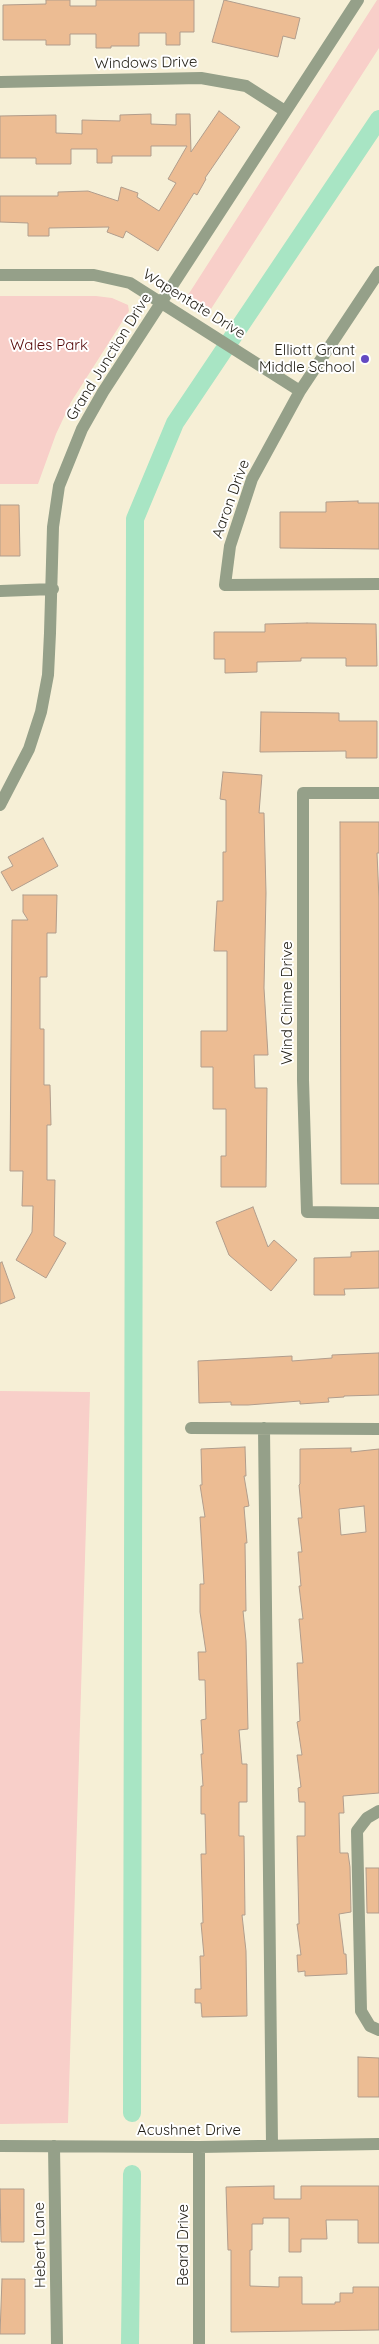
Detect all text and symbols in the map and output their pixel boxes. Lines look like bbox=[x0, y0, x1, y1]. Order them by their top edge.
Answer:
street label: Windows Drive bbox=[94, 53, 198, 73]
street label: Wapentate Drive bbox=[139, 265, 249, 343]
street label: Grand Junction Drive bbox=[62, 290, 156, 424]
park label: Wales Park bbox=[10, 336, 88, 354]
place label: Elliott Grant Middle School bbox=[259, 341, 355, 376]
marker: Elliott Grant Middle School bbox=[359, 353, 371, 365]
street label: Aaron Drive bbox=[208, 457, 254, 541]
street label: Wind Chime Drive bbox=[278, 941, 296, 1065]
street label: Acushnet Drive bbox=[137, 2121, 241, 2139]
street label: Hebert Lane bbox=[30, 2202, 50, 2288]
street label: Beard Drive bbox=[174, 2204, 192, 2286]

